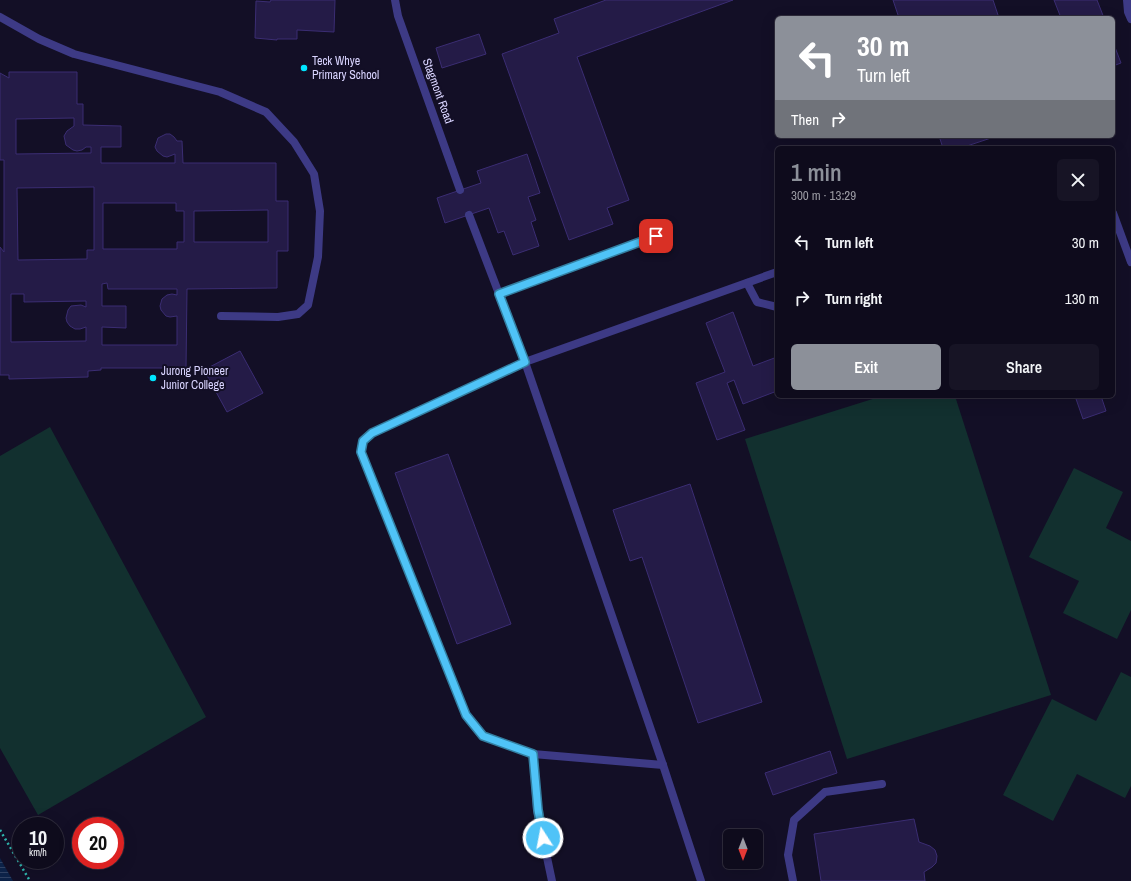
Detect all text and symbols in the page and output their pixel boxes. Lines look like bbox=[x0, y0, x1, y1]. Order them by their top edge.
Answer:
text: 30 m bbox=[857, 27, 909, 65]
icon: left bbox=[791, 32, 843, 84]
place label: Teck Whye Primary School bbox=[312, 53, 379, 83]
street label: Stagmont Road bbox=[419, 56, 457, 126]
marker: Teck Whye Primary School bbox=[299, 63, 309, 73]
text: Turn left bbox=[857, 63, 910, 88]
icon: right bbox=[827, 108, 849, 130]
text: Then bbox=[791, 109, 819, 130]
text: 1 min bbox=[791, 156, 842, 188]
button: close bbox=[1057, 159, 1099, 201]
text: 300 m · 13:29 bbox=[791, 187, 856, 204]
pin bbox=[639, 219, 673, 253]
icon: arrive bbox=[645, 225, 667, 247]
icon: left bbox=[791, 231, 813, 253]
text: Turn left bbox=[825, 232, 873, 253]
text: 30 m bbox=[1072, 232, 1099, 253]
icon: right bbox=[791, 287, 813, 309]
text: Turn right bbox=[825, 288, 882, 309]
text: 130 m bbox=[1065, 288, 1099, 309]
button: Exit bbox=[791, 344, 941, 390]
button: Share bbox=[949, 344, 1099, 390]
place label: Jurong Pioneer Junior College bbox=[161, 363, 229, 393]
marker: Jurong Pioneer Junior College bbox=[148, 373, 158, 383]
speed limit sign: 20 bbox=[72, 817, 124, 869]
position arrow bbox=[522, 817, 564, 859]
text: 10 bbox=[29, 824, 47, 851]
north arrow bbox=[723, 829, 763, 869]
map controls bbox=[723, 829, 763, 869]
text: km/h bbox=[29, 846, 47, 859]

